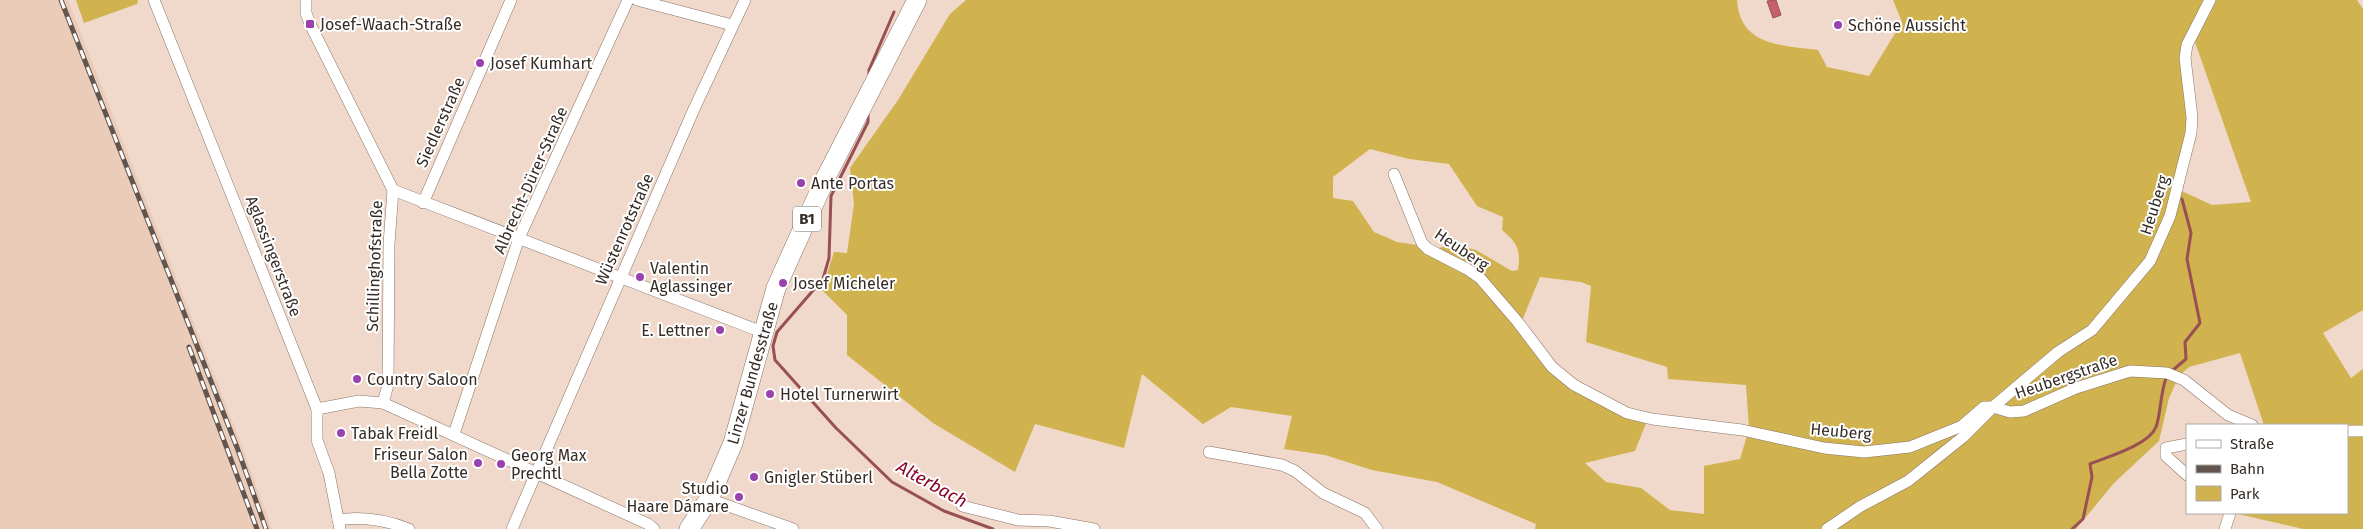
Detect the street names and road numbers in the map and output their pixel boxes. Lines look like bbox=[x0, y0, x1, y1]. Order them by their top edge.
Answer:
street label: Siedlerstraße bbox=[412, 74, 469, 170]
street label: Albrecht-Dürer-Straße bbox=[489, 104, 571, 257]
street label: Wüstenrotstraße bbox=[591, 170, 658, 288]
street label: Heuberg bbox=[2136, 172, 2173, 237]
street label: Aglassingerstraße bbox=[242, 193, 305, 319]
street label: Schillinghofstraße bbox=[363, 200, 386, 332]
road number: B1 bbox=[793, 206, 821, 232]
street label: Heuberg bbox=[1431, 224, 1493, 275]
street label: Linzer Bundesstraße bbox=[723, 300, 782, 447]
street label: Heubergstraße bbox=[2012, 350, 2120, 403]
street label: Heuberg bbox=[1810, 419, 1873, 444]

